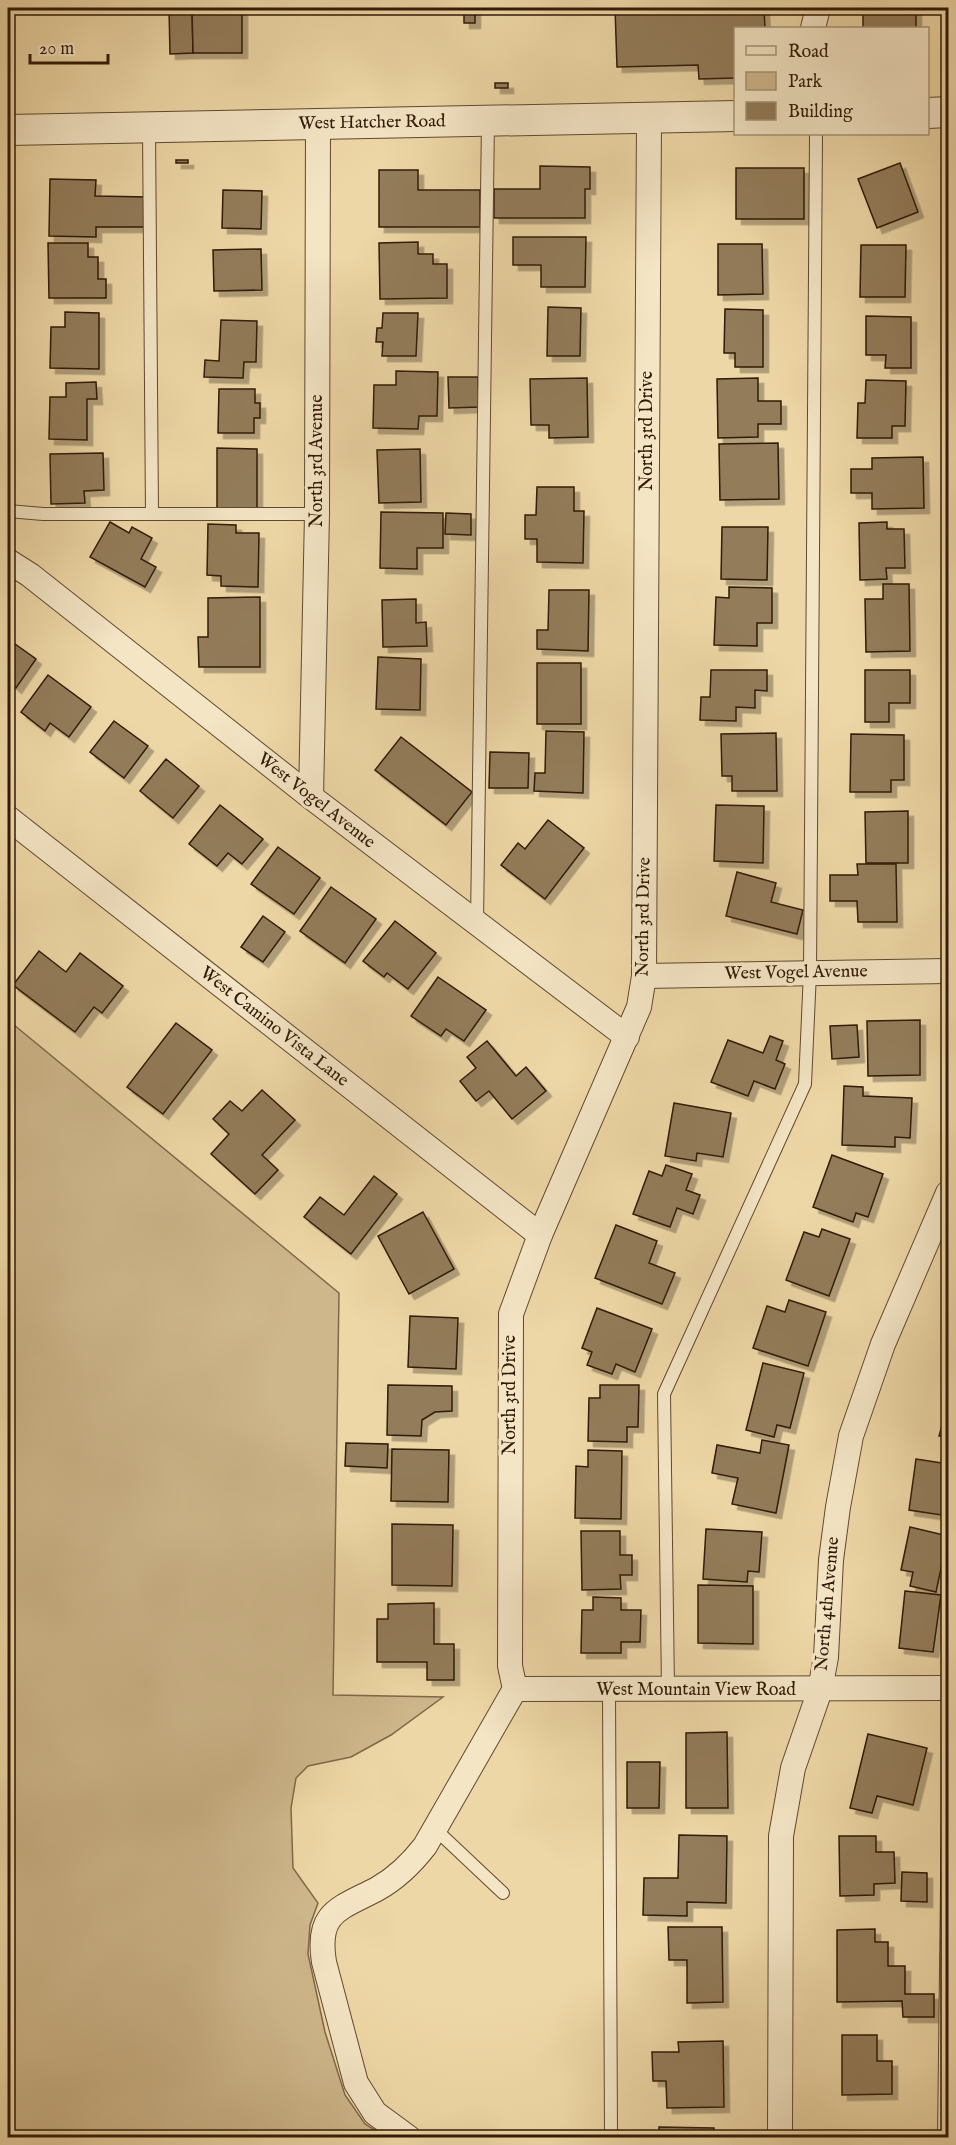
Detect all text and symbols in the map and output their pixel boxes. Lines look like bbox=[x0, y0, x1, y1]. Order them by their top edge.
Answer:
scale bar bbox=[30, 27, 108, 65]
legend bbox=[734, 27, 929, 135]
text: 20 m bbox=[39, 38, 74, 61]
text: Road bbox=[788, 41, 829, 64]
text: Park bbox=[788, 71, 823, 94]
text: Building bbox=[788, 101, 853, 124]
street label: West Hatcher Road bbox=[298, 110, 446, 136]
street label: North 3rd Drive bbox=[636, 371, 659, 491]
street label: North 3rd Avenue bbox=[306, 395, 329, 527]
street label: West Vogel Avenue bbox=[252, 748, 380, 854]
street label: North 3rd Drive bbox=[631, 857, 657, 977]
street label: West Vogel Avenue bbox=[724, 960, 868, 986]
street label: West Camino Vista Lane bbox=[195, 962, 353, 1092]
street label: North 3rd Drive bbox=[499, 1335, 522, 1455]
street label: North 4th Avenue bbox=[811, 1536, 845, 1672]
street label: West Mountain View Road bbox=[596, 1679, 796, 1702]

